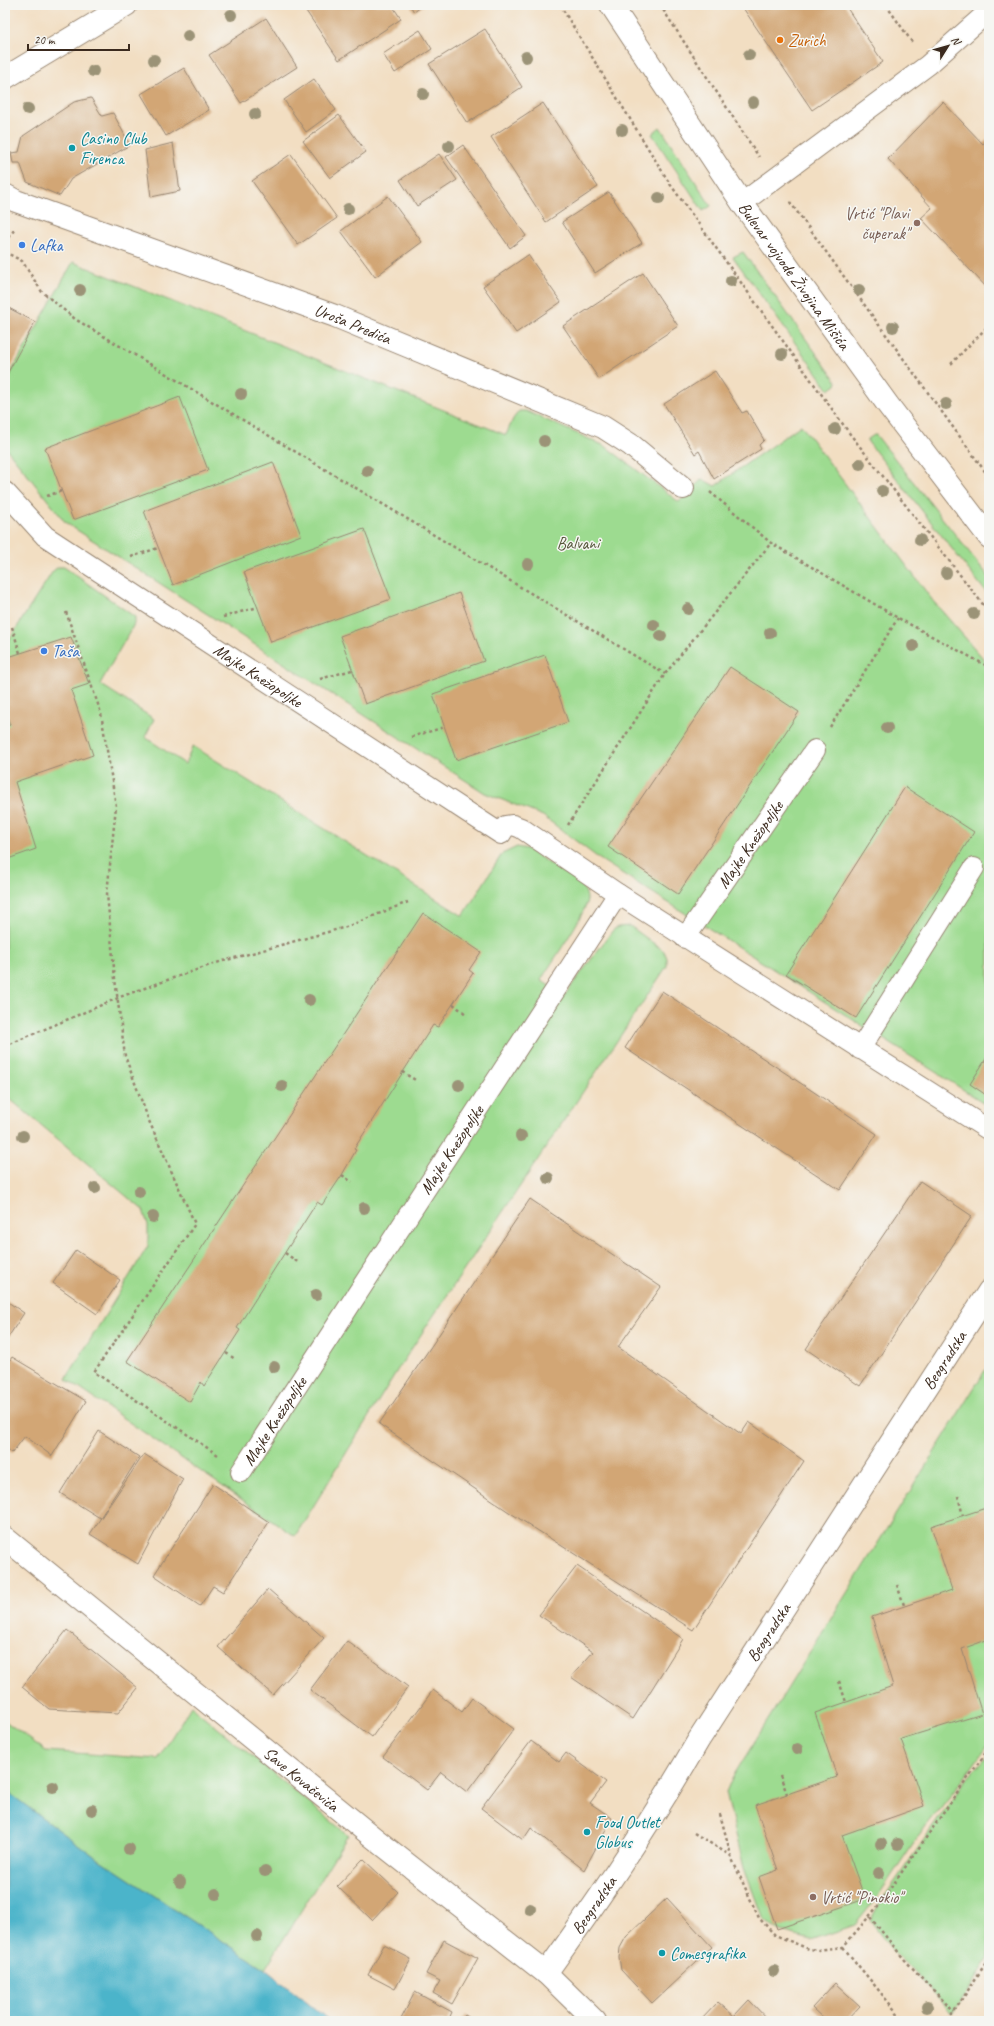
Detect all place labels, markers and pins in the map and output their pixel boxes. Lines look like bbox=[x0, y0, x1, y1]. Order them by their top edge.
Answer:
place label: Zurich bbox=[788, 30, 826, 51]
marker: Zurich bbox=[775, 35, 785, 45]
place label: Casino Club Firenca bbox=[80, 128, 148, 169]
marker: Casino Club Firenca bbox=[67, 143, 77, 153]
place label: Vrtić "Plavi čuperak" bbox=[845, 203, 913, 244]
marker: Vrtić "Plavi čuperak" bbox=[912, 218, 922, 228]
place label: Lafka bbox=[30, 235, 64, 256]
marker: Lafka bbox=[17, 240, 27, 250]
place label: Taša bbox=[52, 641, 80, 662]
marker: Taša bbox=[39, 646, 49, 656]
place label: Food Outlet Globus bbox=[595, 1812, 662, 1853]
marker: Food Outlet Globus bbox=[582, 1827, 592, 1837]
place label: Vrtić "Pinokio" bbox=[821, 1887, 906, 1908]
marker: Vrtić "Pinokio" bbox=[808, 1892, 818, 1902]
place label: Comesgrafika bbox=[670, 1943, 747, 1964]
marker: Comesgrafika bbox=[657, 1948, 667, 1958]

